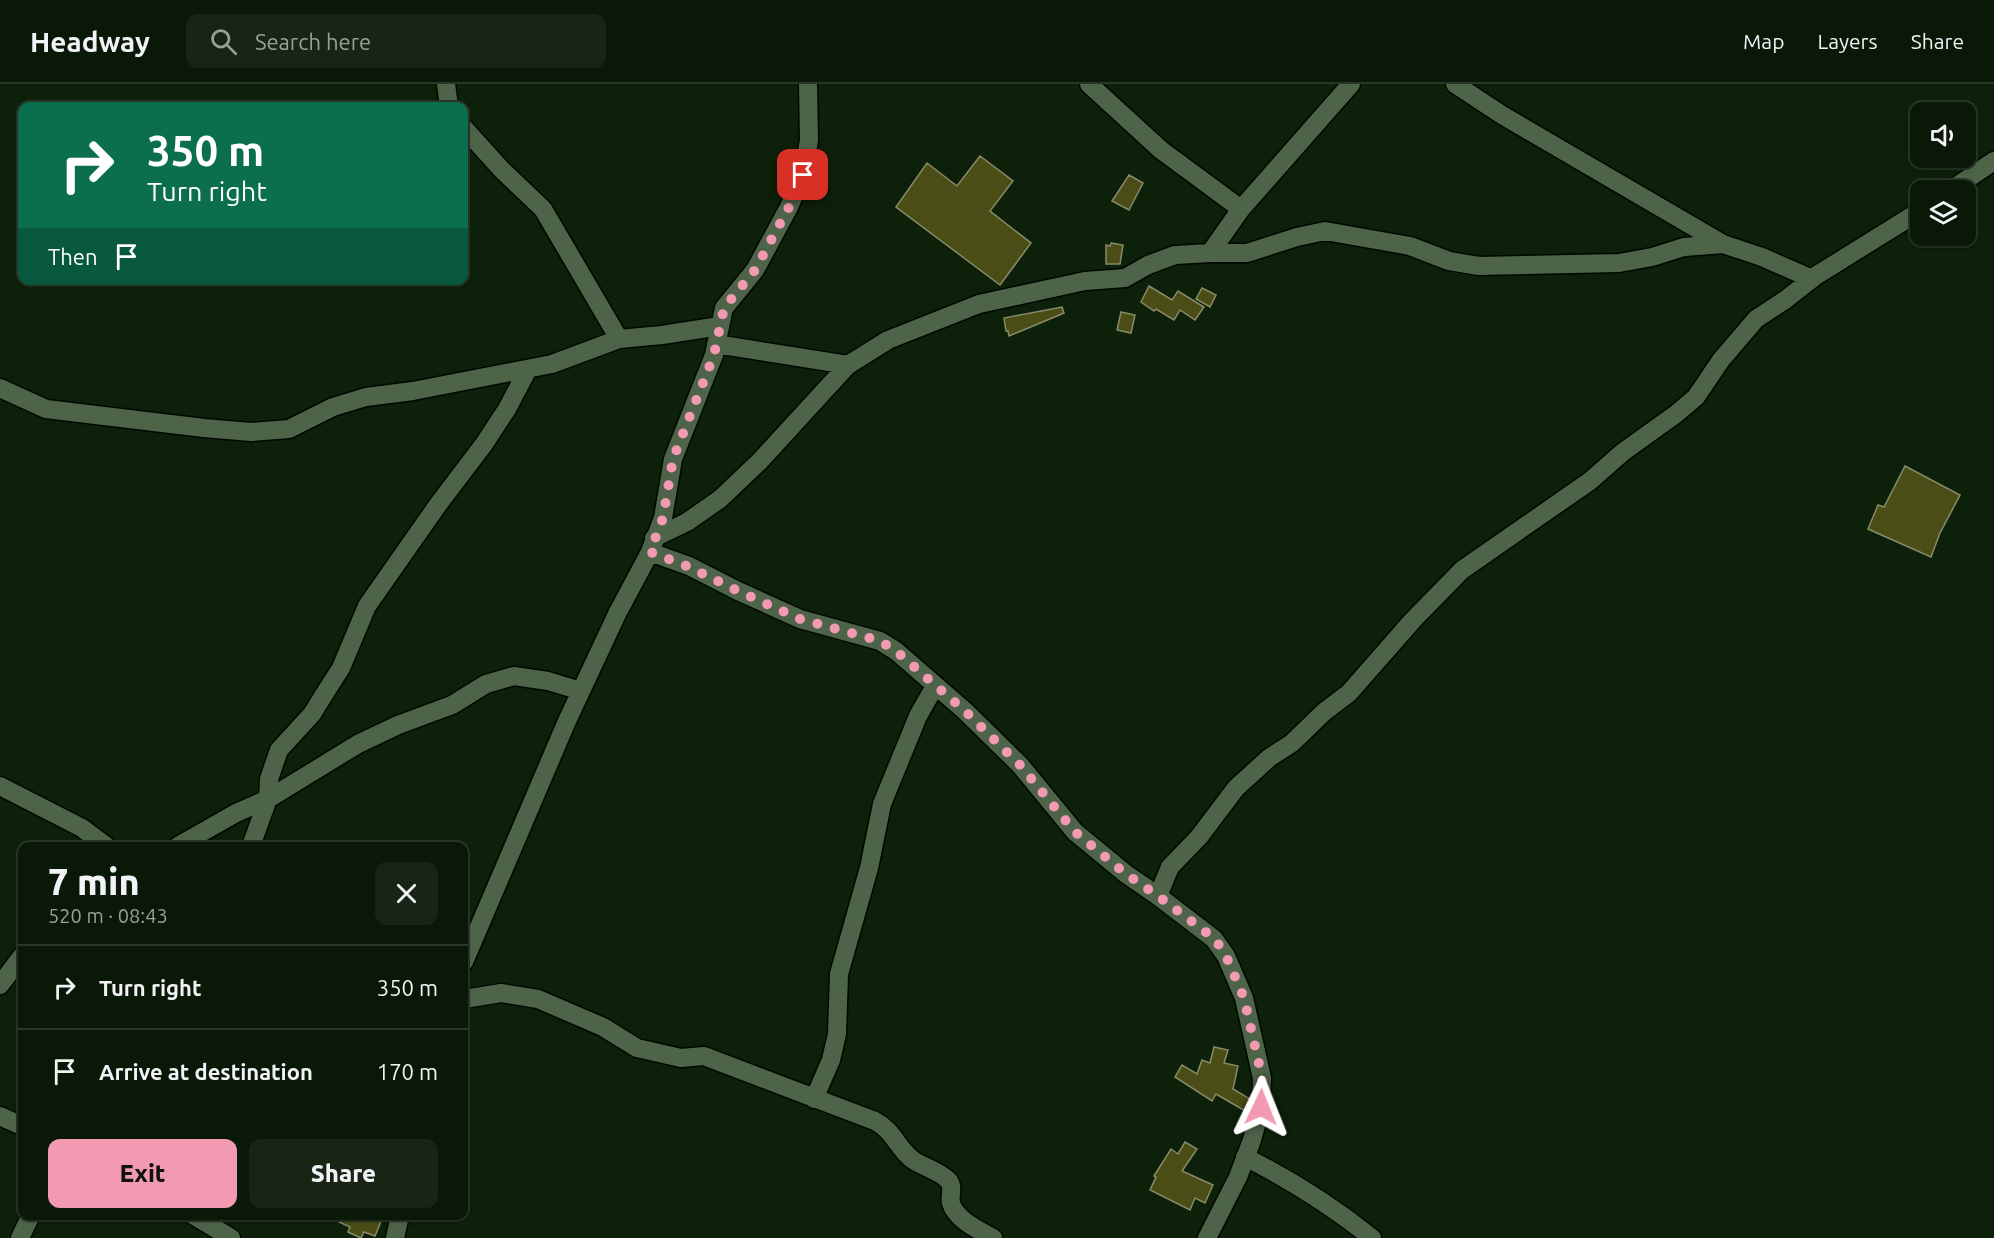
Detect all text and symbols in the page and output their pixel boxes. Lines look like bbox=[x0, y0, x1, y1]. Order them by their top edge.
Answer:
search box bbox=[186, 14, 606, 68]
icon: search bbox=[207, 25, 240, 58]
text: Headway bbox=[30, 26, 150, 57]
text: Search here bbox=[255, 29, 371, 54]
text: Map bbox=[1743, 29, 1784, 53]
text: Layers bbox=[1817, 29, 1878, 53]
text: Share bbox=[1911, 29, 1964, 53]
map controls bbox=[1910, 102, 1976, 246]
button: sound bbox=[1910, 102, 1976, 168]
icon: right bbox=[48, 126, 126, 204]
text: 350 m bbox=[147, 127, 264, 174]
pin bbox=[777, 149, 828, 200]
icon: arrive bbox=[786, 158, 819, 191]
text: Turn right bbox=[147, 176, 267, 206]
button: layers bbox=[1910, 180, 1976, 246]
icon: arrive bbox=[110, 240, 143, 273]
text: Then bbox=[48, 244, 98, 269]
text: 7 min bbox=[48, 861, 140, 902]
button: close bbox=[375, 862, 438, 925]
text: 520 m · 08:43 bbox=[48, 904, 168, 927]
icon: right bbox=[48, 971, 81, 1004]
text: Turn right bbox=[99, 975, 201, 1000]
text: 350 m bbox=[377, 975, 438, 1000]
icon: arrive bbox=[48, 1055, 81, 1088]
text: Arrive at destination bbox=[99, 1059, 313, 1084]
text: 170 m bbox=[377, 1059, 438, 1084]
position arrow bbox=[1229, 1075, 1293, 1139]
button: Exit bbox=[48, 1139, 237, 1208]
button: Share bbox=[249, 1139, 438, 1208]

